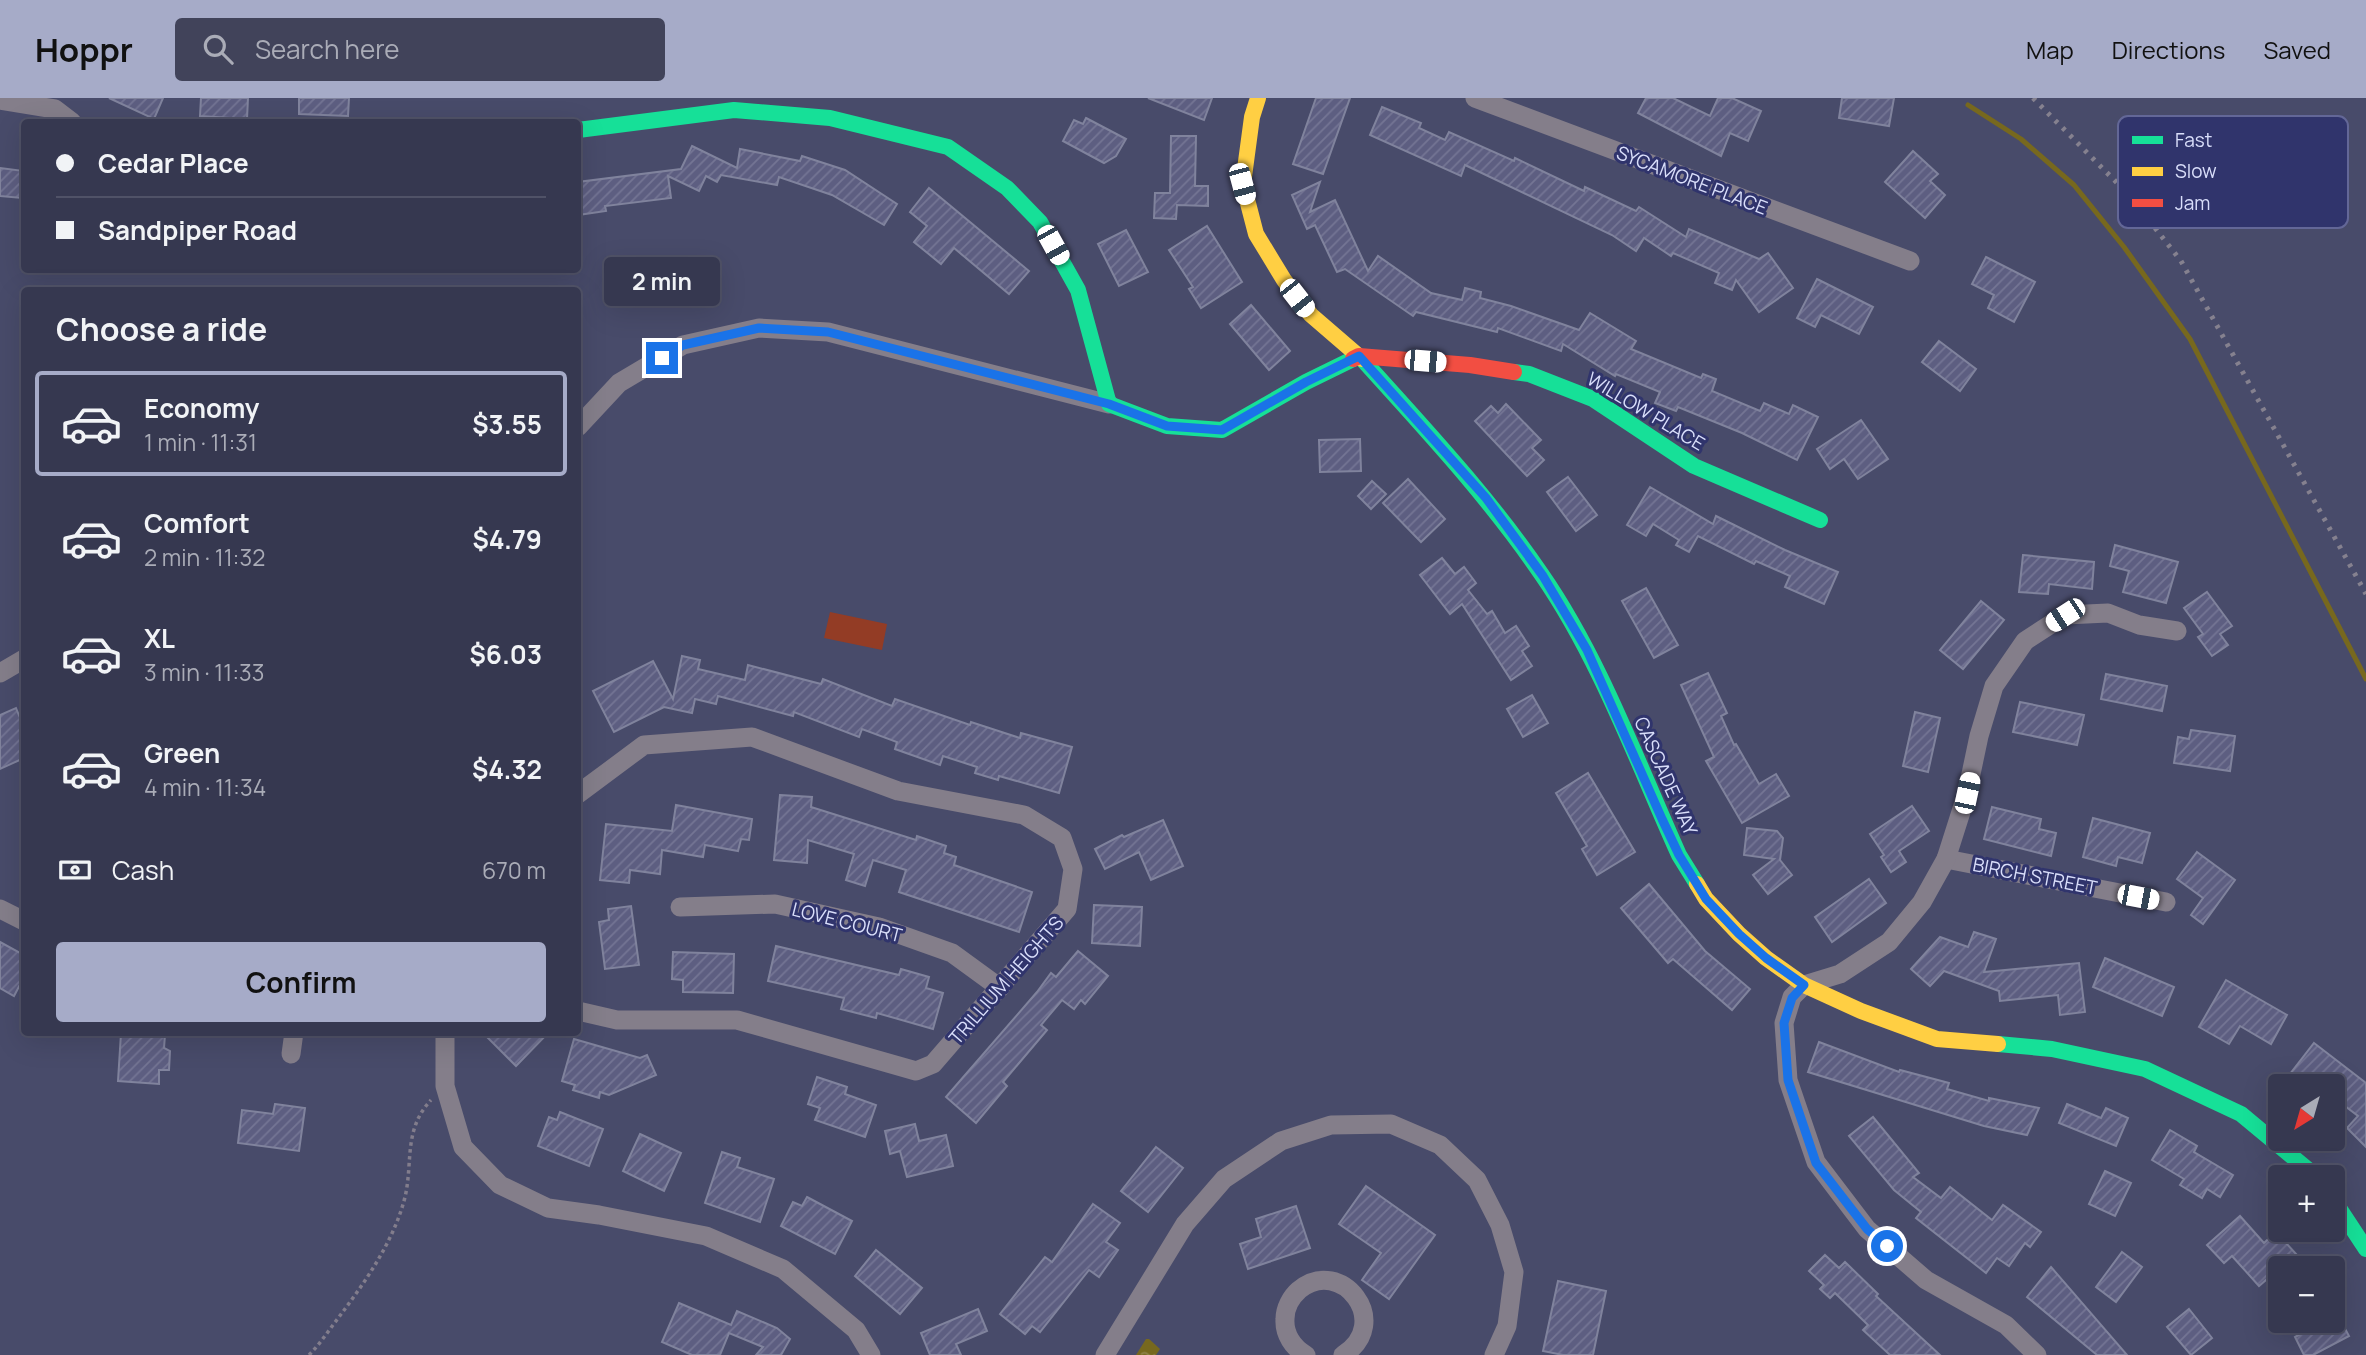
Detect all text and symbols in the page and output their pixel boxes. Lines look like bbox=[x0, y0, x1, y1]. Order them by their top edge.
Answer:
search box bbox=[175, 18, 665, 81]
text: Hoppr bbox=[35, 27, 133, 72]
icon: search bbox=[199, 30, 237, 68]
text: Search here bbox=[255, 31, 400, 67]
text: Map bbox=[2026, 33, 2074, 66]
text: Directions bbox=[2112, 33, 2225, 66]
text: Saved bbox=[2263, 33, 2331, 66]
legend bbox=[2118, 116, 2348, 228]
text: Fast bbox=[2175, 127, 2212, 153]
street label: SYCAMORE PLACE bbox=[1613, 139, 1771, 221]
text: Cedar Place bbox=[98, 145, 249, 181]
text: Slow bbox=[2175, 158, 2217, 184]
car bbox=[1227, 161, 1258, 207]
text: Jam bbox=[2175, 190, 2210, 216]
text: Sandpiper Road bbox=[98, 212, 297, 248]
car bbox=[1034, 222, 1073, 268]
callout: 2 min bbox=[604, 257, 720, 306]
text: 2 min bbox=[632, 265, 692, 297]
car bbox=[1276, 275, 1319, 321]
text: Choose a ride bbox=[56, 307, 267, 351]
route end bbox=[646, 342, 678, 374]
car bbox=[1404, 349, 1447, 373]
street label: WILLOW PLACE bbox=[1582, 366, 1710, 456]
text: Economy bbox=[144, 390, 259, 426]
icon: car bbox=[60, 392, 123, 455]
text: $3.55 bbox=[472, 406, 542, 442]
text: 1 min · 11:31 bbox=[144, 426, 257, 458]
text: Comfort bbox=[144, 505, 250, 541]
icon: car bbox=[60, 507, 123, 570]
text: $4.79 bbox=[472, 521, 542, 557]
text: 2 min · 11:32 bbox=[144, 541, 265, 573]
car bbox=[2042, 595, 2089, 635]
text: XL bbox=[144, 620, 175, 656]
icon: car bbox=[60, 622, 123, 685]
text: $6.03 bbox=[469, 636, 542, 672]
text: 3 min · 11:33 bbox=[144, 656, 265, 688]
street label: CASCADE WAY bbox=[1628, 713, 1704, 840]
text: Green bbox=[144, 735, 220, 771]
icon: car bbox=[60, 737, 123, 800]
text: $4.32 bbox=[472, 751, 542, 787]
car bbox=[1953, 770, 1982, 816]
text: 4 min · 11:34 bbox=[144, 771, 266, 803]
icon: cash bbox=[56, 851, 94, 889]
street label: BIRCH STREET bbox=[1971, 851, 2100, 901]
text: Cash bbox=[112, 852, 174, 888]
text: 670 m bbox=[482, 854, 546, 886]
car bbox=[2116, 883, 2161, 911]
street label: LOVE COURT bbox=[789, 896, 905, 948]
street label: TRILLIUM HEIGHTS bbox=[943, 910, 1069, 1050]
button: Confirm bbox=[56, 942, 546, 1022]
north arrow bbox=[2268, 1074, 2345, 1152]
map controls bbox=[2268, 1074, 2345, 1333]
button: + bbox=[2268, 1165, 2345, 1242]
route start bbox=[1871, 1230, 1903, 1262]
button: − bbox=[2268, 1256, 2345, 1333]

